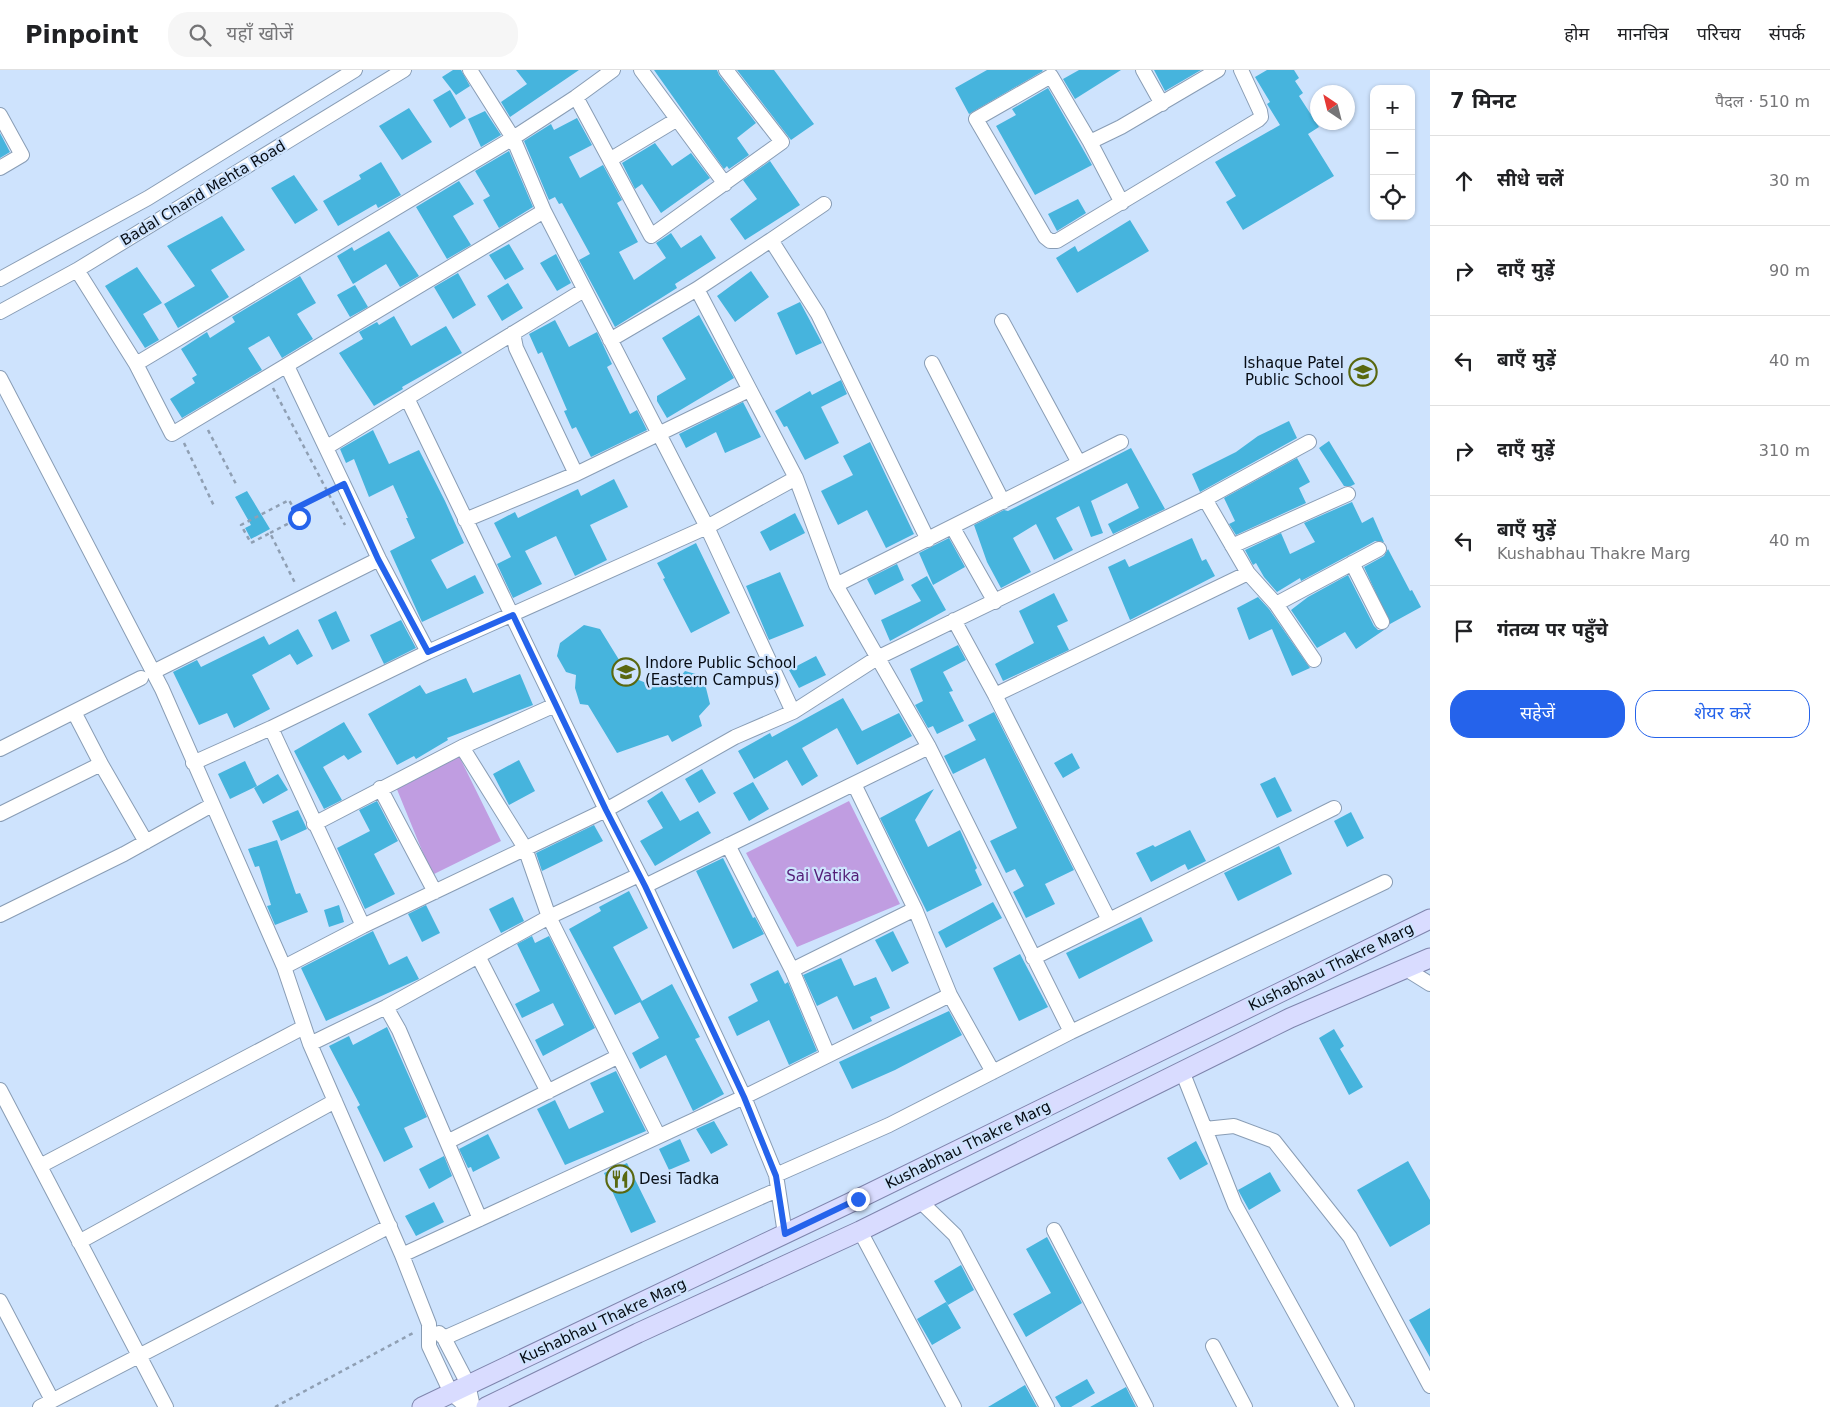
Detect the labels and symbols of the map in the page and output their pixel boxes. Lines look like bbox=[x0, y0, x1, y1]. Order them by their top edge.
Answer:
north arrow bbox=[1310, 85, 1355, 130]
street label: Badal Chand Mehta Road bbox=[117, 137, 289, 249]
place label: Ishaque Patel Public School bbox=[1243, 354, 1344, 389]
school or university icon: Ishaque Patel Public School bbox=[1348, 357, 1378, 387]
route start bbox=[288, 507, 311, 530]
place label: Indore Public School (Eastern Campus) bbox=[645, 654, 796, 689]
school or university icon: Indore Public School (Eastern Campus) bbox=[611, 657, 641, 687]
park label: Sai Vatika bbox=[786, 867, 860, 885]
street label: Kushabhau Thakre Marg bbox=[1245, 919, 1417, 1015]
street label: Kushabhau Thakre Marg bbox=[882, 1097, 1054, 1193]
restaurant icon: Desi Tadka bbox=[605, 1164, 635, 1194]
place label: Desi Tadka bbox=[639, 1170, 720, 1188]
route end bbox=[847, 1188, 870, 1211]
street label: Kushabhau Thakre Marg bbox=[517, 1274, 689, 1368]

